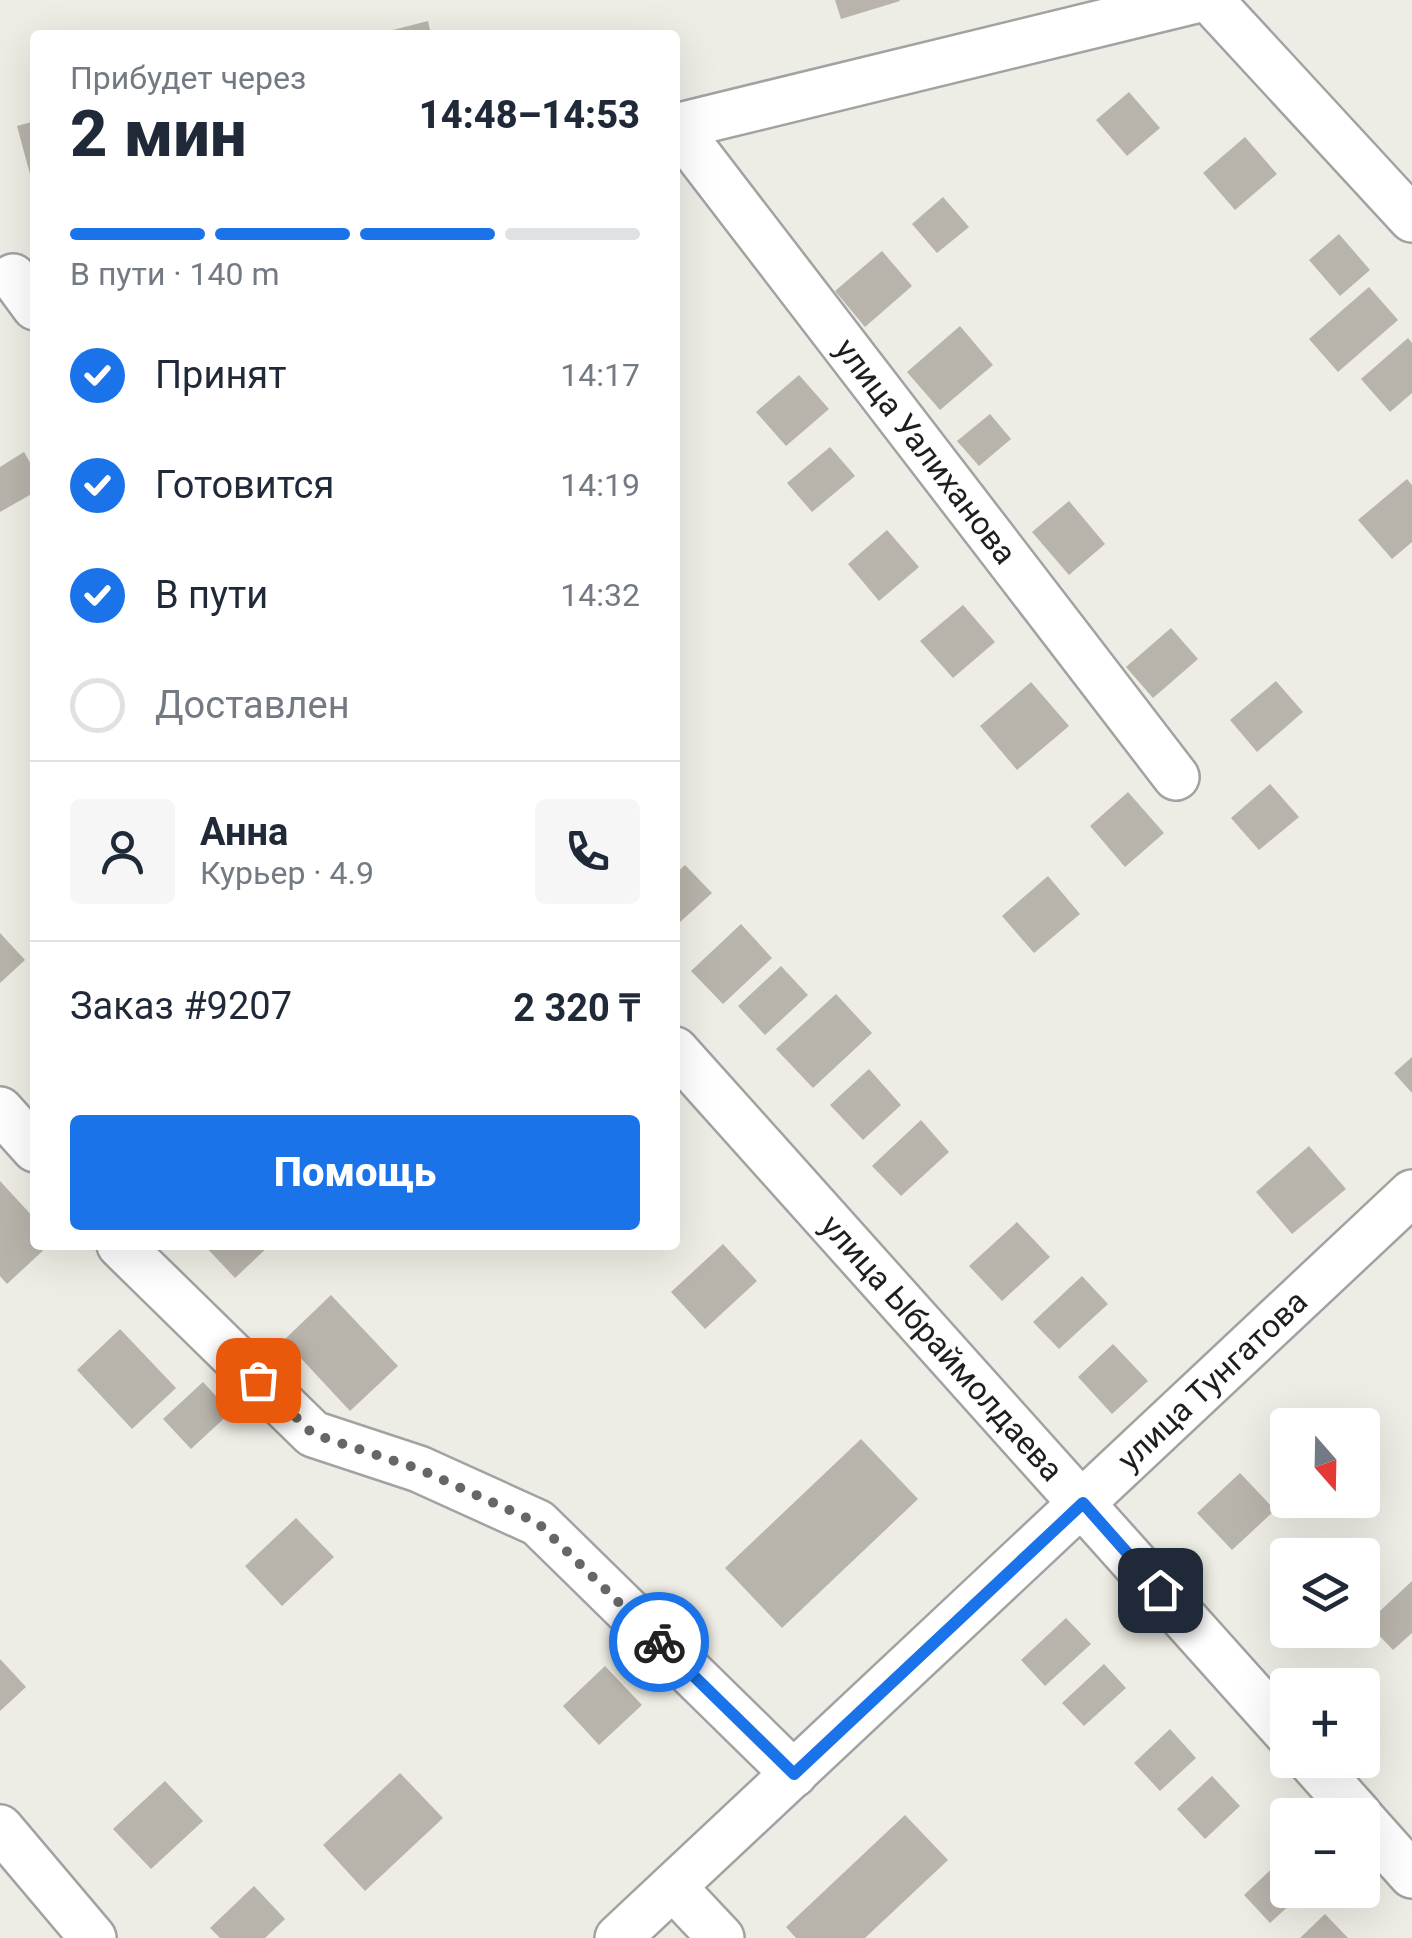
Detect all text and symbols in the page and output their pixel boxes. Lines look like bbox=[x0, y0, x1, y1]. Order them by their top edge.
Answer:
text: Прибудет через bbox=[70, 59, 306, 97]
text: 14:48–14:53 bbox=[419, 93, 640, 137]
text: 2 мин bbox=[70, 96, 247, 172]
text: В пути · 140 m bbox=[70, 255, 280, 293]
street label: улица Уалиханова bbox=[827, 331, 1024, 571]
icon: check bbox=[70, 348, 125, 403]
text: Принят bbox=[155, 353, 286, 397]
text: 14:17 bbox=[560, 356, 640, 394]
icon: check bbox=[70, 458, 125, 513]
text: Готовится bbox=[155, 463, 334, 507]
text: 14:19 bbox=[560, 466, 640, 504]
icon: check bbox=[70, 568, 125, 623]
text: В пути bbox=[155, 573, 268, 617]
text: 14:32 bbox=[560, 576, 640, 614]
text: Доставлен bbox=[155, 683, 350, 727]
button: person bbox=[70, 799, 175, 904]
button: phone bbox=[535, 799, 640, 904]
text: Анна bbox=[200, 810, 288, 854]
text: Курьер · 4.9 bbox=[200, 854, 374, 892]
text: Заказ #9207 bbox=[70, 984, 292, 1028]
text: 2 320 ₸ bbox=[513, 986, 640, 1030]
button: Помощь bbox=[70, 1115, 640, 1230]
street label: улица Ыбраймолдаева bbox=[813, 1207, 1071, 1489]
street label: улица Тунгатова bbox=[1110, 1282, 1315, 1478]
pin bbox=[216, 1338, 301, 1423]
icon: bag bbox=[231, 1353, 286, 1408]
north arrow bbox=[1270, 1408, 1380, 1518]
map controls bbox=[1270, 1408, 1380, 1908]
button: layers bbox=[1270, 1538, 1380, 1648]
pin bbox=[1118, 1548, 1203, 1633]
icon: home bbox=[1133, 1563, 1188, 1618]
courier bbox=[609, 1592, 709, 1692]
icon: bike bbox=[632, 1615, 687, 1670]
button: + bbox=[1270, 1668, 1380, 1778]
button: − bbox=[1270, 1798, 1380, 1908]

